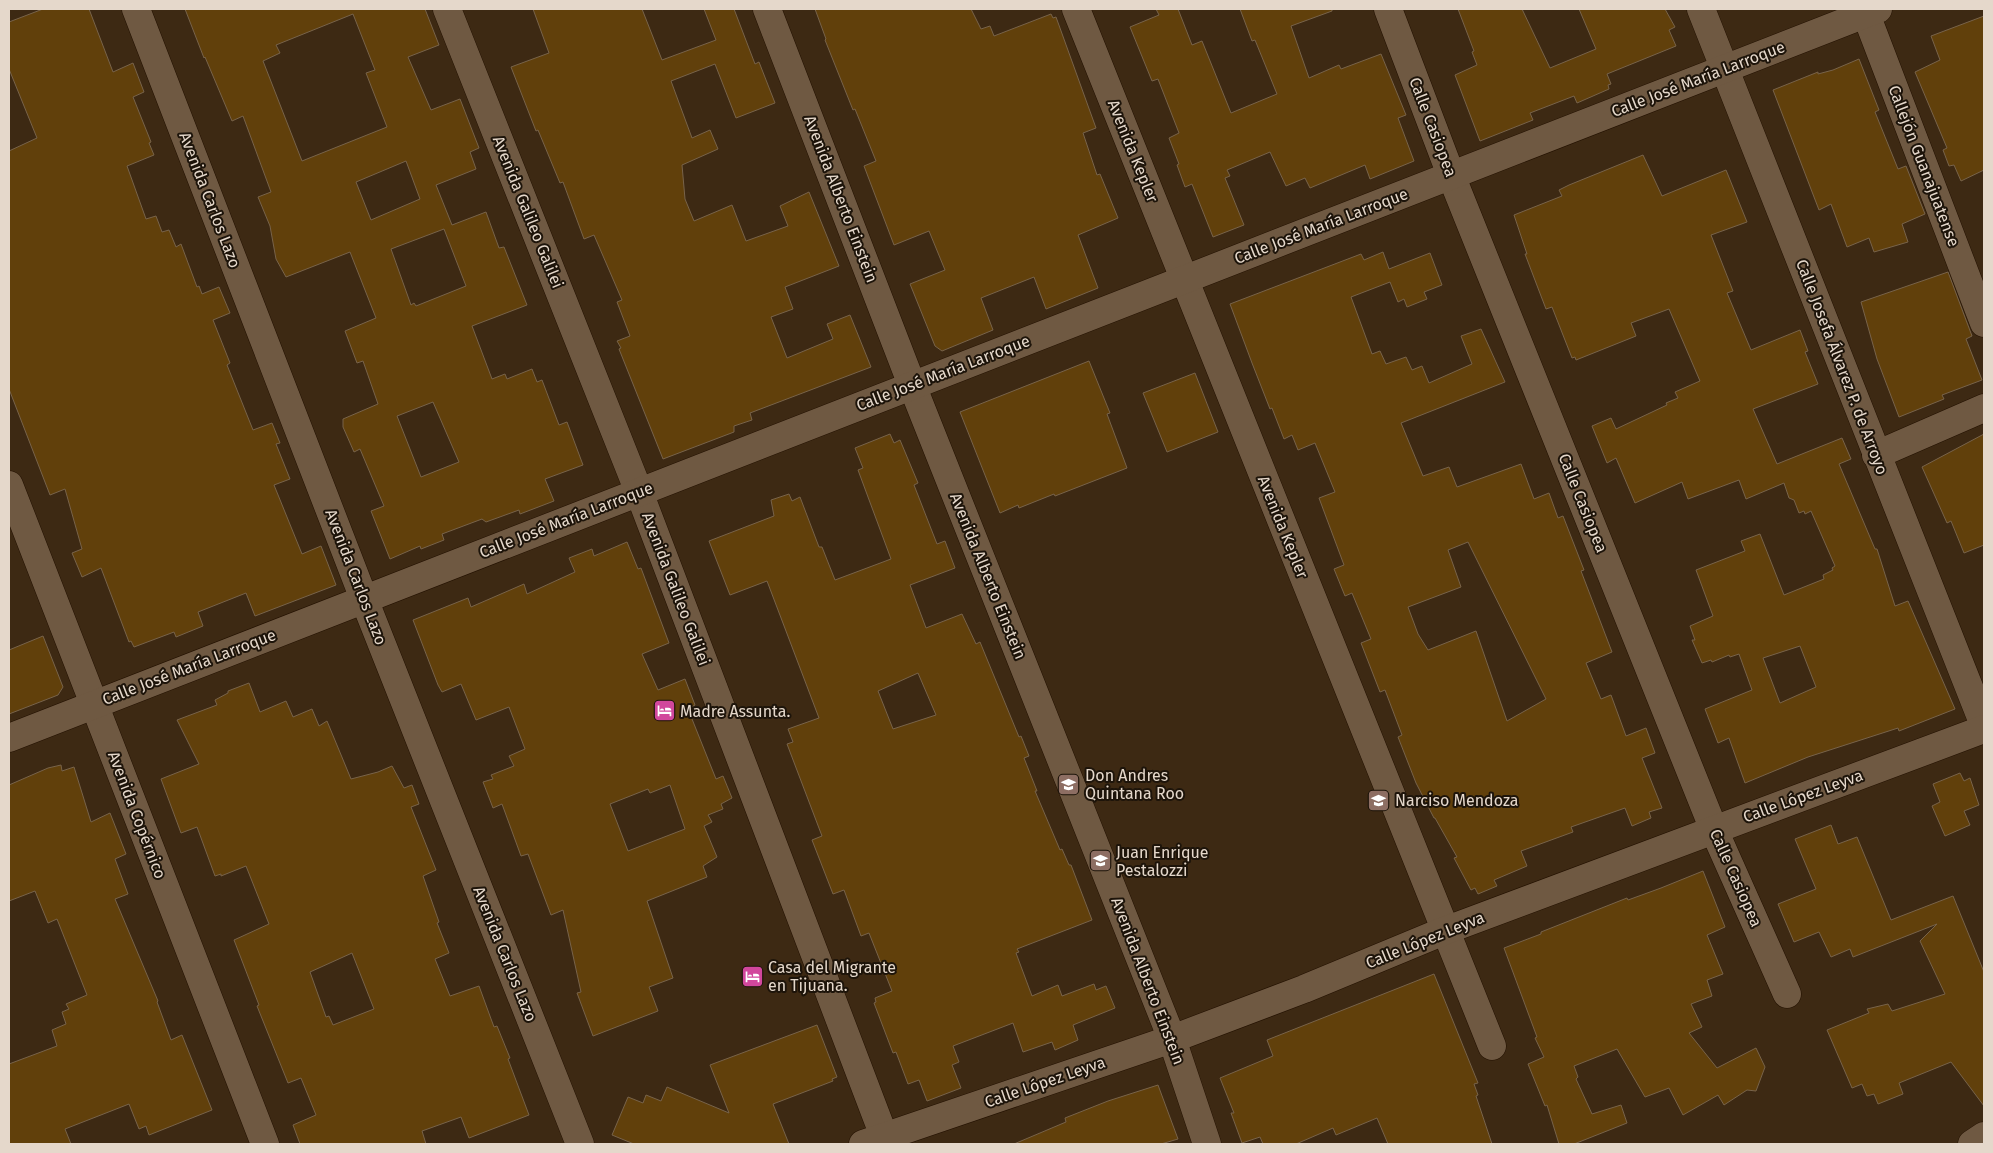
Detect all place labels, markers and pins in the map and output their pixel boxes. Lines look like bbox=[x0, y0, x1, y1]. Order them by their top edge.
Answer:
hotel icon: Madre Assunta. bbox=[652, 699, 676, 723]
place label: Madre Assunta. bbox=[680, 702, 790, 721]
place label: Don Andres Quintana Roo bbox=[1085, 766, 1184, 803]
school or university icon: Don Andres Quintana Roo bbox=[1057, 772, 1081, 796]
school or university icon: Narciso Mendoza bbox=[1367, 788, 1391, 812]
place label: Narciso Mendoza bbox=[1395, 791, 1518, 810]
place label: Juan Enrique Pestalozzi bbox=[1116, 843, 1209, 880]
school or university icon: Juan Enrique Pestalozzi bbox=[1088, 849, 1112, 873]
place label: Casa del Migrante en Tijuana. bbox=[768, 958, 896, 995]
hotel icon: Casa del Migrante en Tijuana. bbox=[740, 964, 764, 988]

